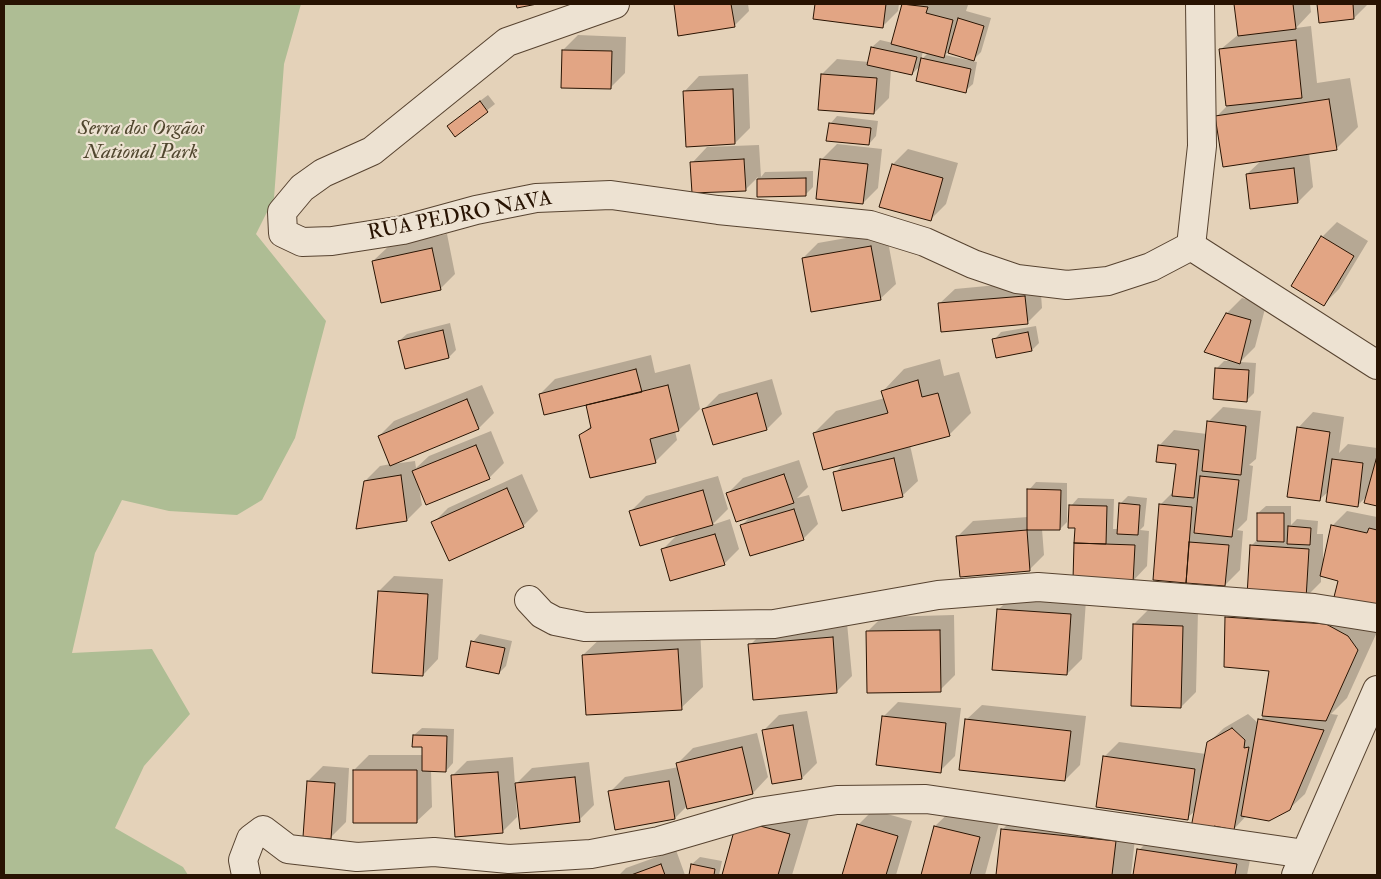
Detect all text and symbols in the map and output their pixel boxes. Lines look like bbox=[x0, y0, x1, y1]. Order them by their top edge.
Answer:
park label: Serra dos Orgãos National Park bbox=[78, 116, 204, 166]
street label: RUA PEDRO NAVA bbox=[366, 187, 554, 247]

